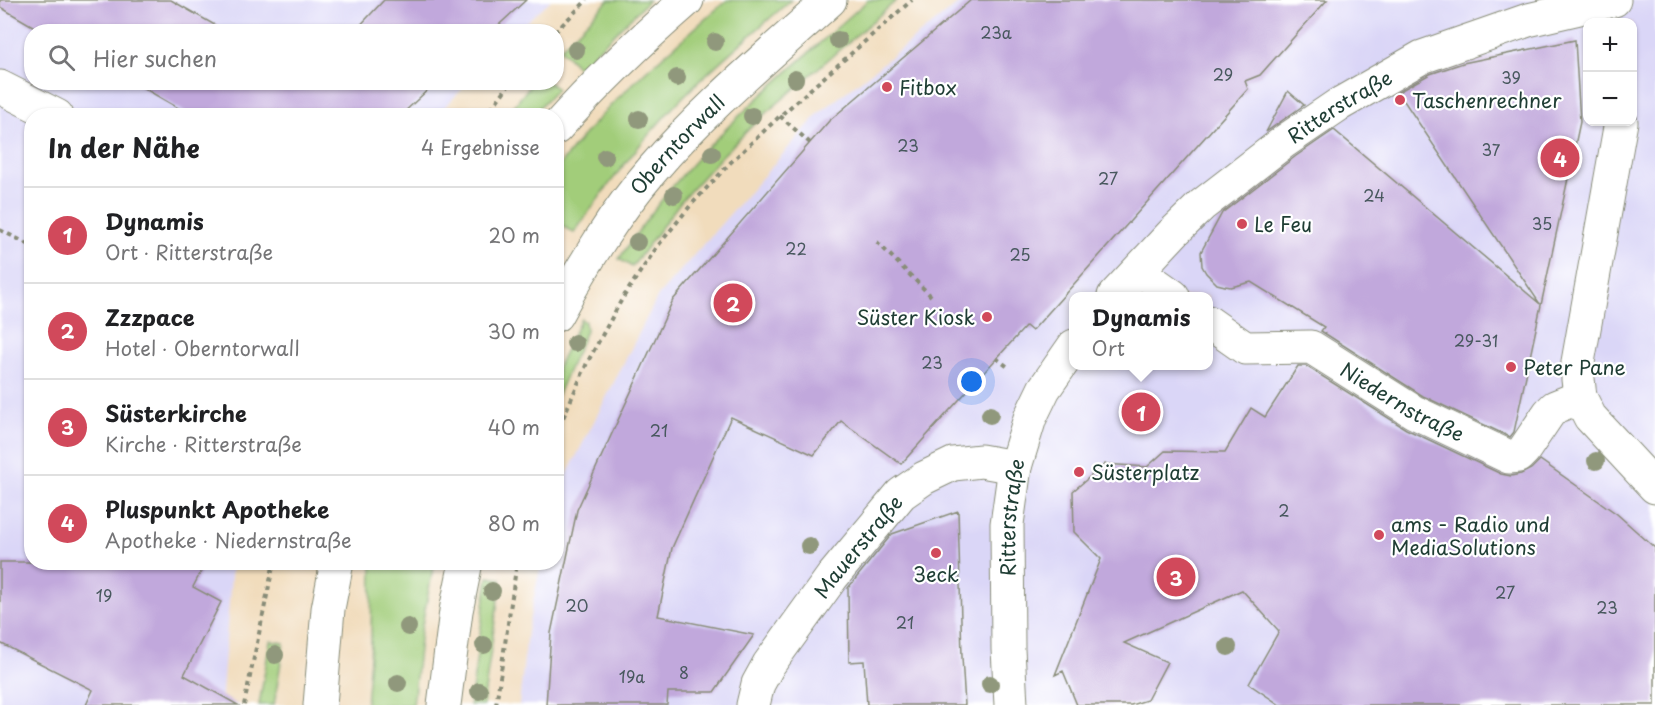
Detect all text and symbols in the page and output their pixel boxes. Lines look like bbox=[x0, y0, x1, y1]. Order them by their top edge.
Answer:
map controls bbox=[1583, 18, 1637, 126]
button: + bbox=[1583, 18, 1637, 72]
house number: 23a bbox=[980, 20, 1012, 44]
search box bbox=[24, 24, 564, 90]
icon: search bbox=[45, 41, 78, 74]
text: Hier suchen bbox=[93, 41, 217, 74]
house number: 29 bbox=[1213, 62, 1233, 86]
street label: Ritterstraße bbox=[1281, 62, 1397, 150]
house number: 39 bbox=[1501, 65, 1521, 89]
place label: Fitbox bbox=[899, 72, 957, 102]
button: − bbox=[1583, 72, 1637, 126]
marker: Fitbox bbox=[880, 80, 894, 94]
place label: Taschenrechner bbox=[1412, 85, 1562, 115]
street label: Oberntorwall bbox=[623, 87, 731, 201]
marker: Taschenrechner bbox=[1393, 93, 1407, 107]
text: In der Nähe bbox=[48, 128, 200, 167]
text: 4 Ergebnisse bbox=[421, 132, 540, 162]
house number: 23 bbox=[897, 133, 919, 157]
pin: 4 bbox=[1540, 136, 1580, 180]
house number: 37 bbox=[1482, 137, 1501, 161]
house number: 27 bbox=[1098, 166, 1118, 190]
house number: 24 bbox=[1363, 183, 1385, 207]
text: Dynamis bbox=[105, 204, 204, 237]
place label: Le Feu bbox=[1254, 209, 1312, 239]
house number: 35 bbox=[1532, 211, 1552, 235]
marker: Le Feu bbox=[1235, 217, 1249, 231]
text: 1 bbox=[63, 220, 72, 250]
text: 20 m bbox=[488, 220, 540, 250]
house number: 22 bbox=[785, 236, 807, 260]
text: Ort · Ritterstraße bbox=[105, 237, 273, 267]
house number: 25 bbox=[1009, 242, 1031, 266]
pin: 2 bbox=[714, 280, 752, 326]
popup bbox=[1069, 292, 1213, 370]
text: Zzzpace bbox=[105, 300, 195, 333]
text: Dynamis bbox=[1092, 300, 1190, 333]
place label: Süster Kiosk bbox=[856, 302, 975, 332]
marker: Süster Kiosk bbox=[980, 310, 994, 324]
text: 2 bbox=[60, 316, 75, 346]
text: 30 m bbox=[487, 316, 540, 346]
house number: 29-31 bbox=[1454, 328, 1498, 352]
text: Hotel · Oberntorwall bbox=[105, 333, 300, 363]
text: Ort bbox=[1092, 333, 1125, 363]
house number: 23 bbox=[921, 350, 943, 374]
place label: Peter Pane bbox=[1523, 352, 1626, 382]
street label: Niedernstraße bbox=[1335, 354, 1469, 449]
marker: Peter Pane bbox=[1504, 360, 1518, 374]
your location bbox=[957, 367, 986, 396]
pin: 1 bbox=[1122, 390, 1160, 434]
text: Süsterkirche bbox=[105, 396, 247, 429]
text: 3 bbox=[61, 412, 74, 442]
text: 40 m bbox=[488, 412, 540, 442]
house number: 21 bbox=[650, 418, 668, 442]
text: Kirche · Ritterstraße bbox=[105, 429, 302, 459]
street label: Ritterstraße bbox=[992, 454, 1032, 576]
place label: Süsterplatz bbox=[1091, 457, 1199, 487]
marker: Süsterplatz bbox=[1072, 465, 1086, 479]
street label: Mauerstraße bbox=[806, 488, 910, 604]
text: Pluspunkt Apotheke bbox=[105, 492, 329, 525]
house number: 2 bbox=[1278, 498, 1290, 522]
text: 4 bbox=[61, 508, 74, 538]
text: 80 m bbox=[488, 508, 540, 538]
place label: ams - Radio und MediaSolutions bbox=[1391, 509, 1550, 562]
text: Apotheke · Niedernstraße bbox=[105, 525, 352, 555]
marker: ams - Radio und MediaSolutions bbox=[1372, 528, 1386, 542]
marker: 3eck bbox=[929, 546, 943, 560]
pin: 3 bbox=[1156, 554, 1196, 600]
place label: 3eck bbox=[913, 559, 959, 589]
house number: 27 bbox=[1495, 580, 1515, 604]
house number: 19 bbox=[96, 583, 112, 607]
house number: 20 bbox=[566, 593, 588, 617]
house number: 23 bbox=[1596, 595, 1618, 619]
house number: 21 bbox=[896, 610, 914, 634]
house number: 8 bbox=[679, 660, 689, 684]
house number: 19a bbox=[619, 664, 645, 688]

